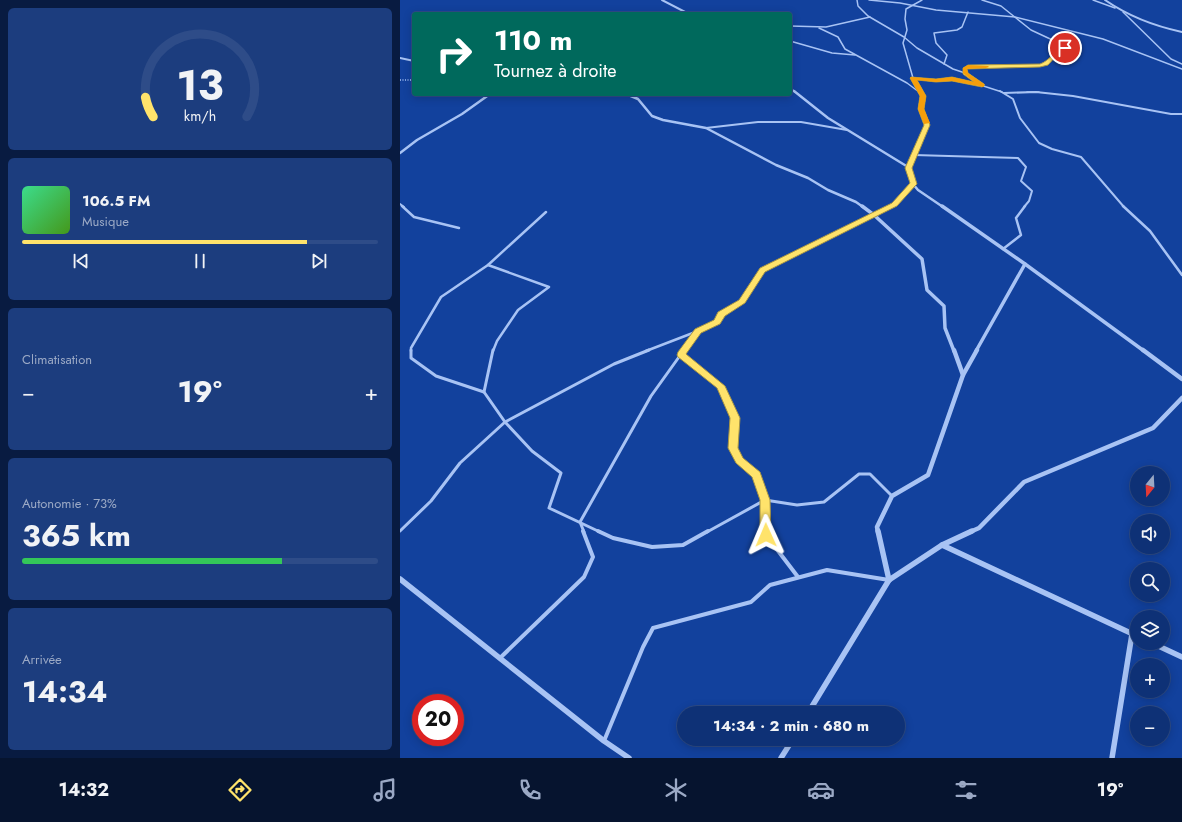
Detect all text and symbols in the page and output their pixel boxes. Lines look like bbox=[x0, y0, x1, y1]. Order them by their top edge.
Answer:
text: 110 m bbox=[494, 20, 572, 61]
icon: right bbox=[428, 28, 480, 80]
pin bbox=[1048, 31, 1082, 65]
icon: arrive bbox=[1054, 37, 1076, 59]
text: 13 bbox=[176, 55, 224, 116]
text: Tournez à droite bbox=[494, 58, 617, 84]
text: km/h bbox=[184, 106, 216, 126]
text: 106.5 FM bbox=[82, 190, 150, 212]
text: Musique bbox=[82, 212, 129, 231]
icon: previous bbox=[70, 250, 92, 272]
icon: pause bbox=[189, 250, 211, 272]
icon: next bbox=[308, 250, 330, 272]
text: Climatisation bbox=[22, 350, 92, 369]
text: 19° bbox=[178, 370, 222, 413]
text: − bbox=[22, 376, 35, 408]
text: + bbox=[364, 376, 378, 408]
north arrow bbox=[1130, 466, 1170, 506]
map controls bbox=[1130, 466, 1170, 746]
text: Autonomie · 73% bbox=[22, 494, 117, 513]
text: 365 km bbox=[22, 514, 131, 557]
position arrow bbox=[745, 514, 787, 556]
button: sound bbox=[1130, 514, 1170, 554]
button: search bbox=[1130, 562, 1170, 602]
button: layers bbox=[1130, 610, 1170, 650]
text: Arrivée bbox=[22, 650, 62, 669]
button: + bbox=[1130, 658, 1170, 698]
text: 14:34 bbox=[22, 670, 107, 713]
speed limit sign: 20 bbox=[412, 694, 464, 746]
button: − bbox=[1130, 706, 1170, 746]
text: 14:34 · 2 min · 680 m bbox=[713, 715, 869, 737]
icon: directions bbox=[226, 776, 254, 804]
icon: music bbox=[371, 776, 399, 804]
icon: phone bbox=[516, 776, 544, 804]
icon: climate bbox=[662, 776, 690, 804]
icon: car bbox=[807, 776, 835, 804]
icon: filters bbox=[952, 776, 980, 804]
text: 14:32 bbox=[59, 777, 109, 803]
text: 19° bbox=[1097, 777, 1123, 803]

